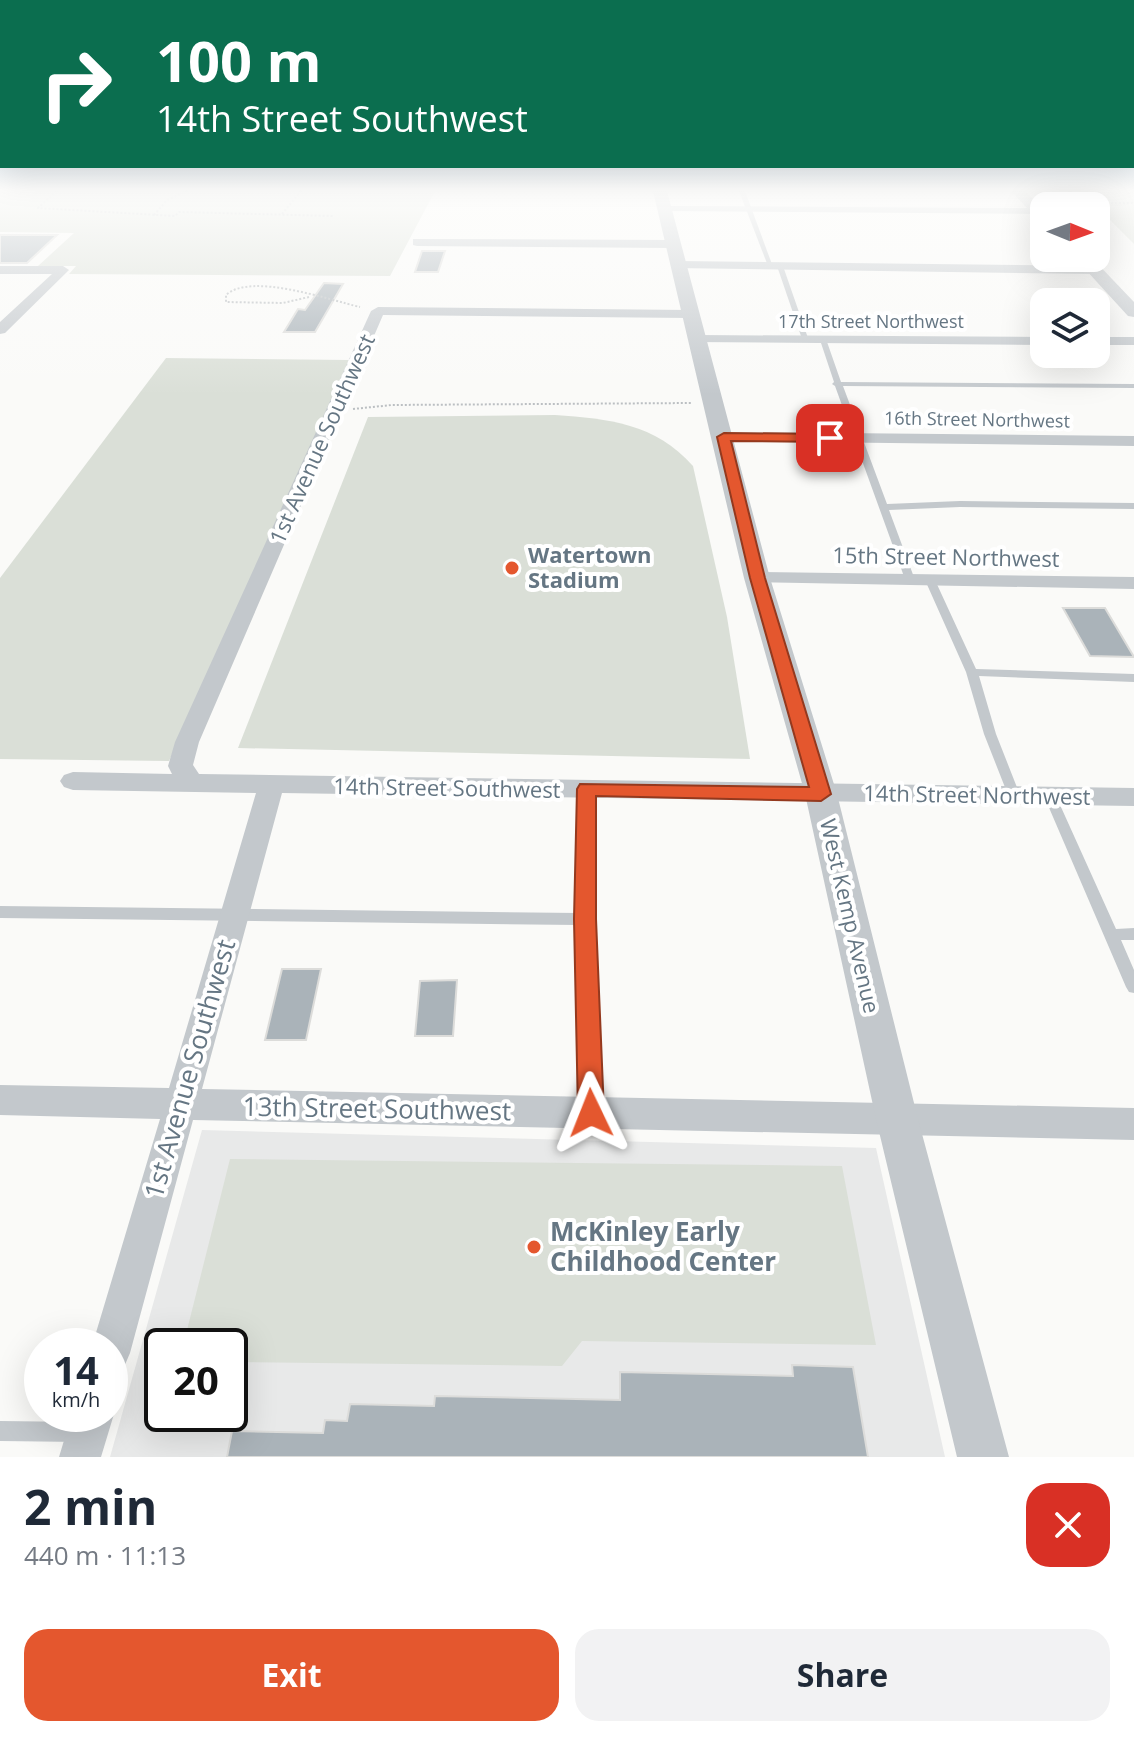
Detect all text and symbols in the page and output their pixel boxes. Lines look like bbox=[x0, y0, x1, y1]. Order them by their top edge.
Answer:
text: 100 m bbox=[156, 22, 322, 98]
icon: right bbox=[24, 32, 128, 136]
text: 14th Street Southwest bbox=[156, 94, 528, 143]
north arrow bbox=[1030, 192, 1110, 272]
map controls bbox=[1030, 192, 1110, 368]
button: layers bbox=[1030, 288, 1110, 368]
street label: 17th Street Northwest bbox=[778, 309, 964, 333]
street label: 1st Avenue Southwest bbox=[261, 329, 381, 548]
pin bbox=[796, 404, 864, 472]
street label: 16th Street Northwest bbox=[884, 405, 1070, 433]
icon: arrive bbox=[808, 416, 852, 460]
place label: Watertown Stadium bbox=[528, 539, 652, 594]
street label: 15th Street Northwest bbox=[832, 539, 1060, 573]
marker: Watertown Stadium bbox=[503, 559, 521, 577]
street label: 14th Street Southwest bbox=[333, 770, 561, 804]
street label: 14th Street Northwest bbox=[863, 777, 1091, 811]
street label: West Kemp Avenue bbox=[814, 816, 888, 1016]
street label: 1st Avenue Southwest bbox=[135, 935, 243, 1203]
position arrow bbox=[549, 1071, 633, 1155]
street label: 13th Street Southwest bbox=[242, 1088, 512, 1128]
place label: McKinley Early Childhood Center bbox=[550, 1213, 776, 1279]
marker: McKinley Early Childhood Center bbox=[525, 1238, 543, 1256]
speed limit sign: 20 bbox=[144, 1328, 248, 1432]
text: 14 bbox=[53, 1342, 99, 1397]
text: km/h bbox=[52, 1386, 100, 1413]
text: 2 min bbox=[24, 1474, 157, 1539]
button: close bbox=[1026, 1483, 1110, 1567]
text: 440 m · 11:13 bbox=[24, 1537, 186, 1573]
button: Exit bbox=[24, 1629, 559, 1721]
button: Share bbox=[575, 1629, 1110, 1721]

